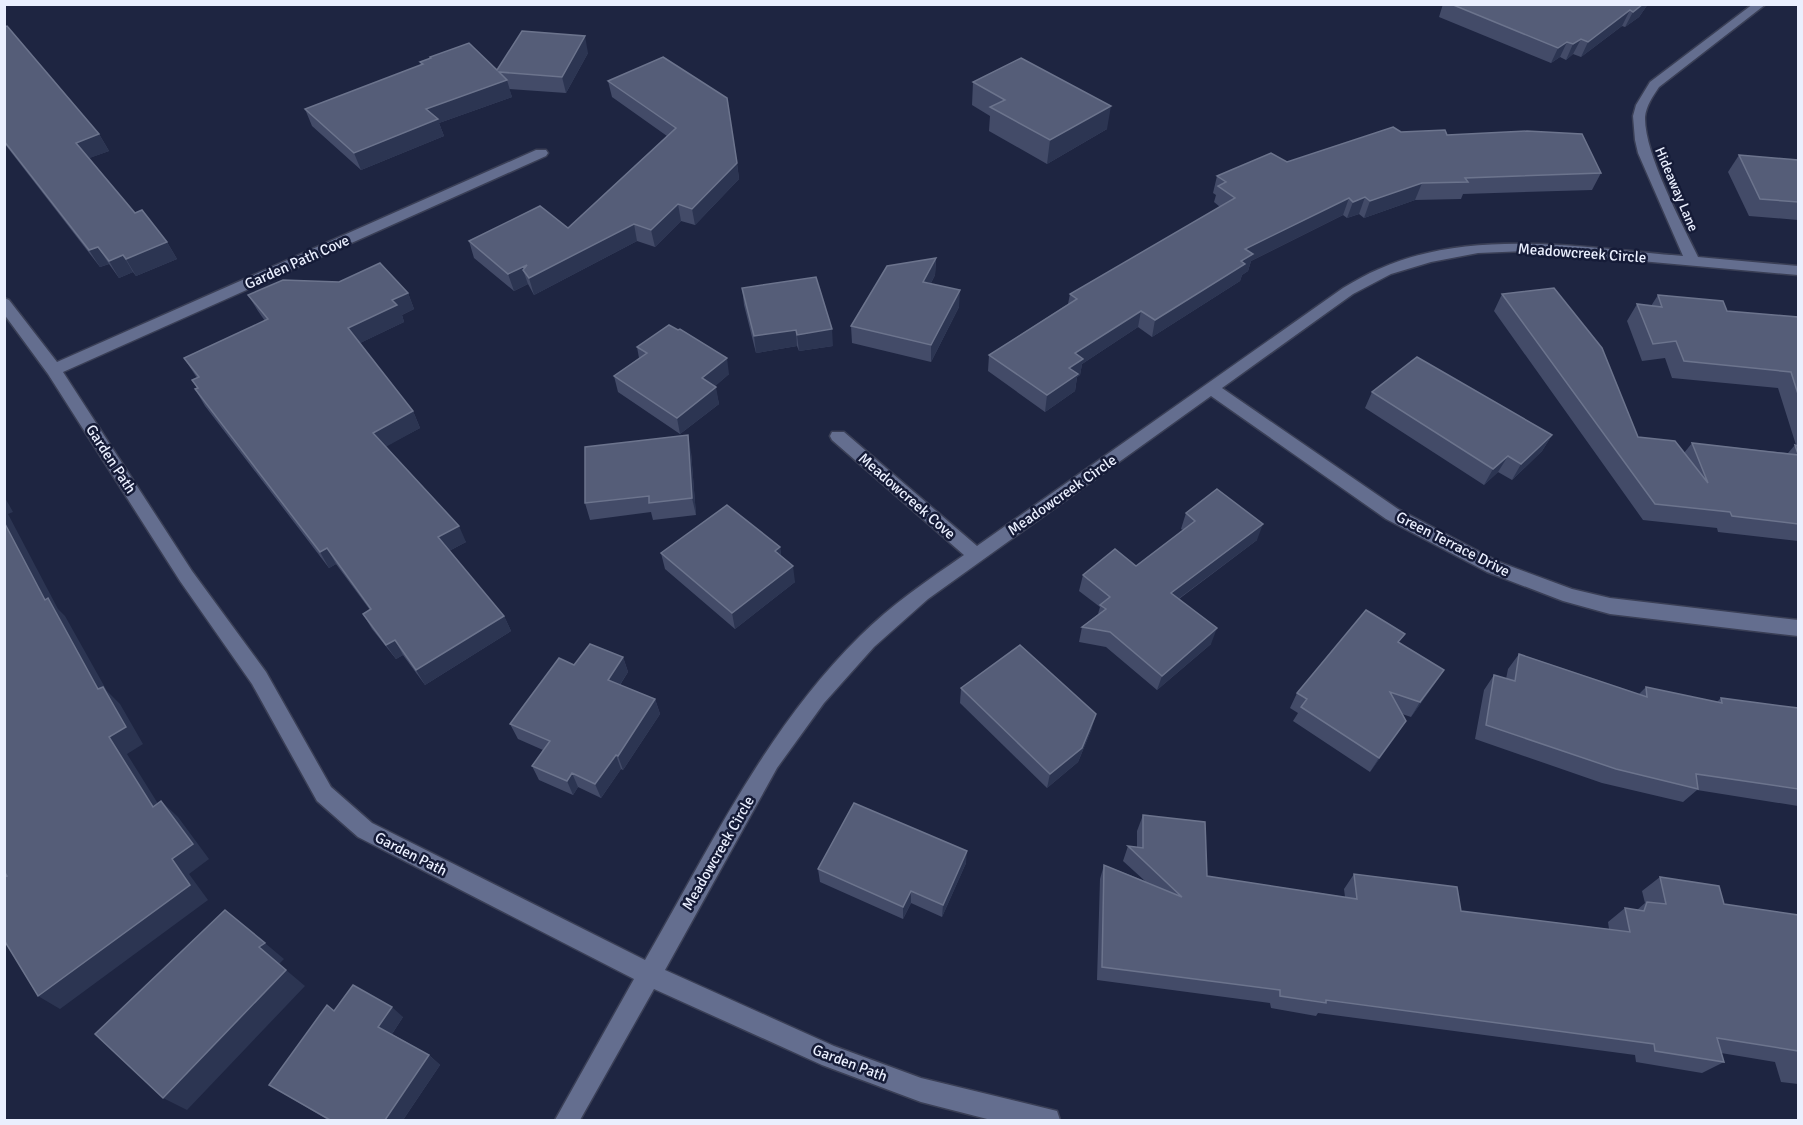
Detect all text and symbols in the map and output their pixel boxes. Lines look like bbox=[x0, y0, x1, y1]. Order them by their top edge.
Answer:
street label: Hideaway Lane bbox=[1651, 144, 1702, 234]
street label: Garden Path Cove bbox=[242, 231, 352, 293]
street label: Meadowcreek Circle bbox=[1517, 240, 1647, 266]
street label: Garden Path bbox=[82, 421, 140, 497]
street label: Meadowcreek Cove bbox=[855, 449, 959, 543]
street label: Meadowcreek Circle bbox=[1004, 451, 1120, 539]
street label: Green Terrace Drive bbox=[1393, 508, 1513, 580]
street label: Meadowcreek Circle bbox=[678, 793, 758, 913]
street label: Garden Path bbox=[372, 828, 450, 880]
street label: Garden Path bbox=[810, 1041, 890, 1085]

